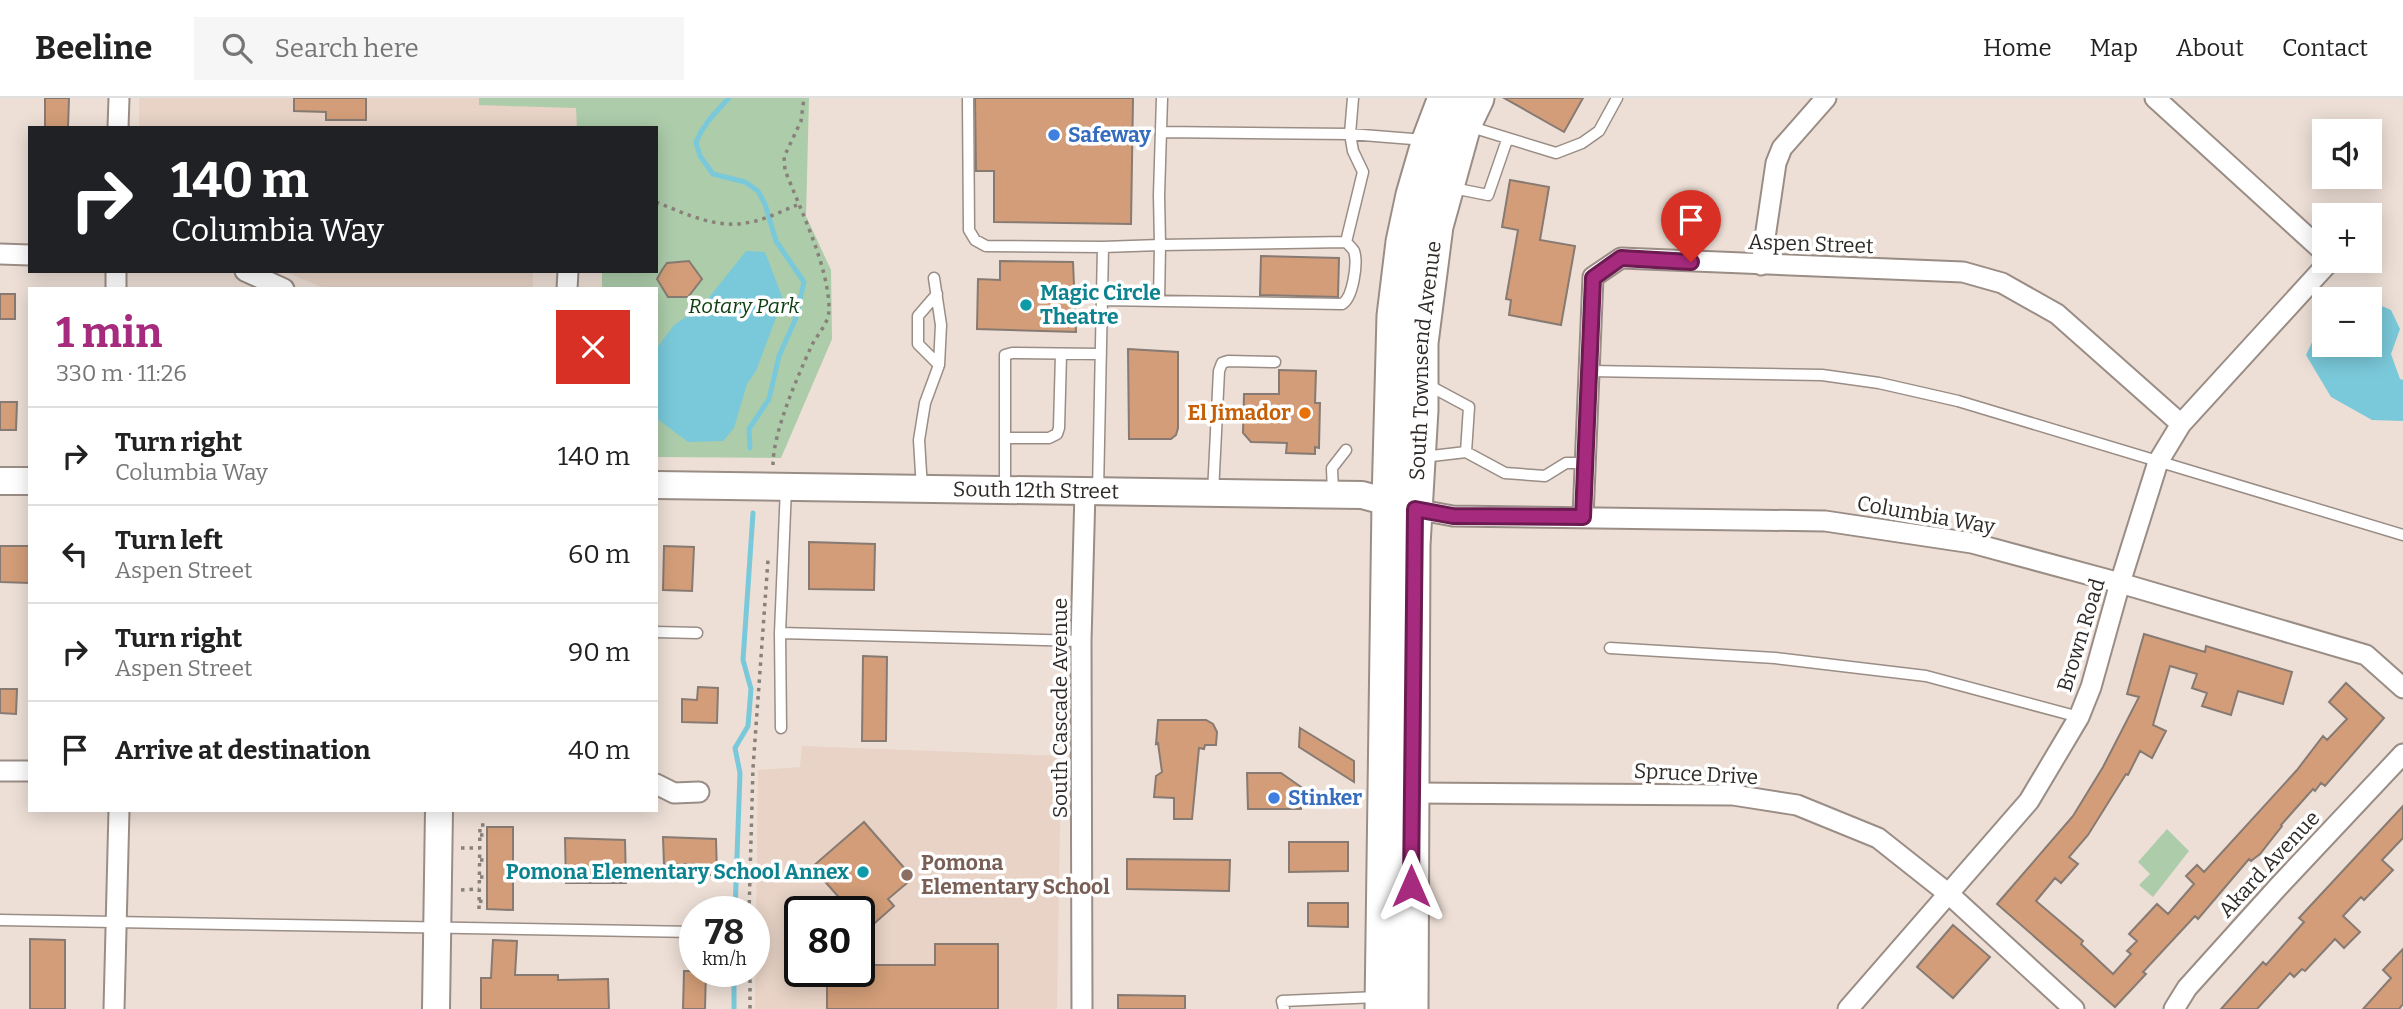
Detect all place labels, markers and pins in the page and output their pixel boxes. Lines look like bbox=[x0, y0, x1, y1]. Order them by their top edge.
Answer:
place label: Safeway bbox=[1068, 122, 1151, 148]
marker: Safeway bbox=[1046, 127, 1062, 143]
pin bbox=[1661, 190, 1721, 262]
place label: Magic Circle Theatre bbox=[1040, 280, 1161, 330]
marker: Magic Circle Theatre bbox=[1018, 297, 1034, 313]
place label: El Jimador bbox=[1188, 400, 1291, 426]
marker: El Jimador bbox=[1297, 405, 1313, 421]
place label: Stinker bbox=[1288, 785, 1362, 811]
marker: Stinker bbox=[1266, 790, 1282, 806]
place label: Pomona Elementary School bbox=[921, 850, 1110, 900]
place label: Pomona Elementary School Annex bbox=[506, 859, 849, 885]
marker: Pomona Elementary School Annex bbox=[855, 864, 871, 880]
marker: Pomona Elementary School bbox=[899, 867, 915, 883]

